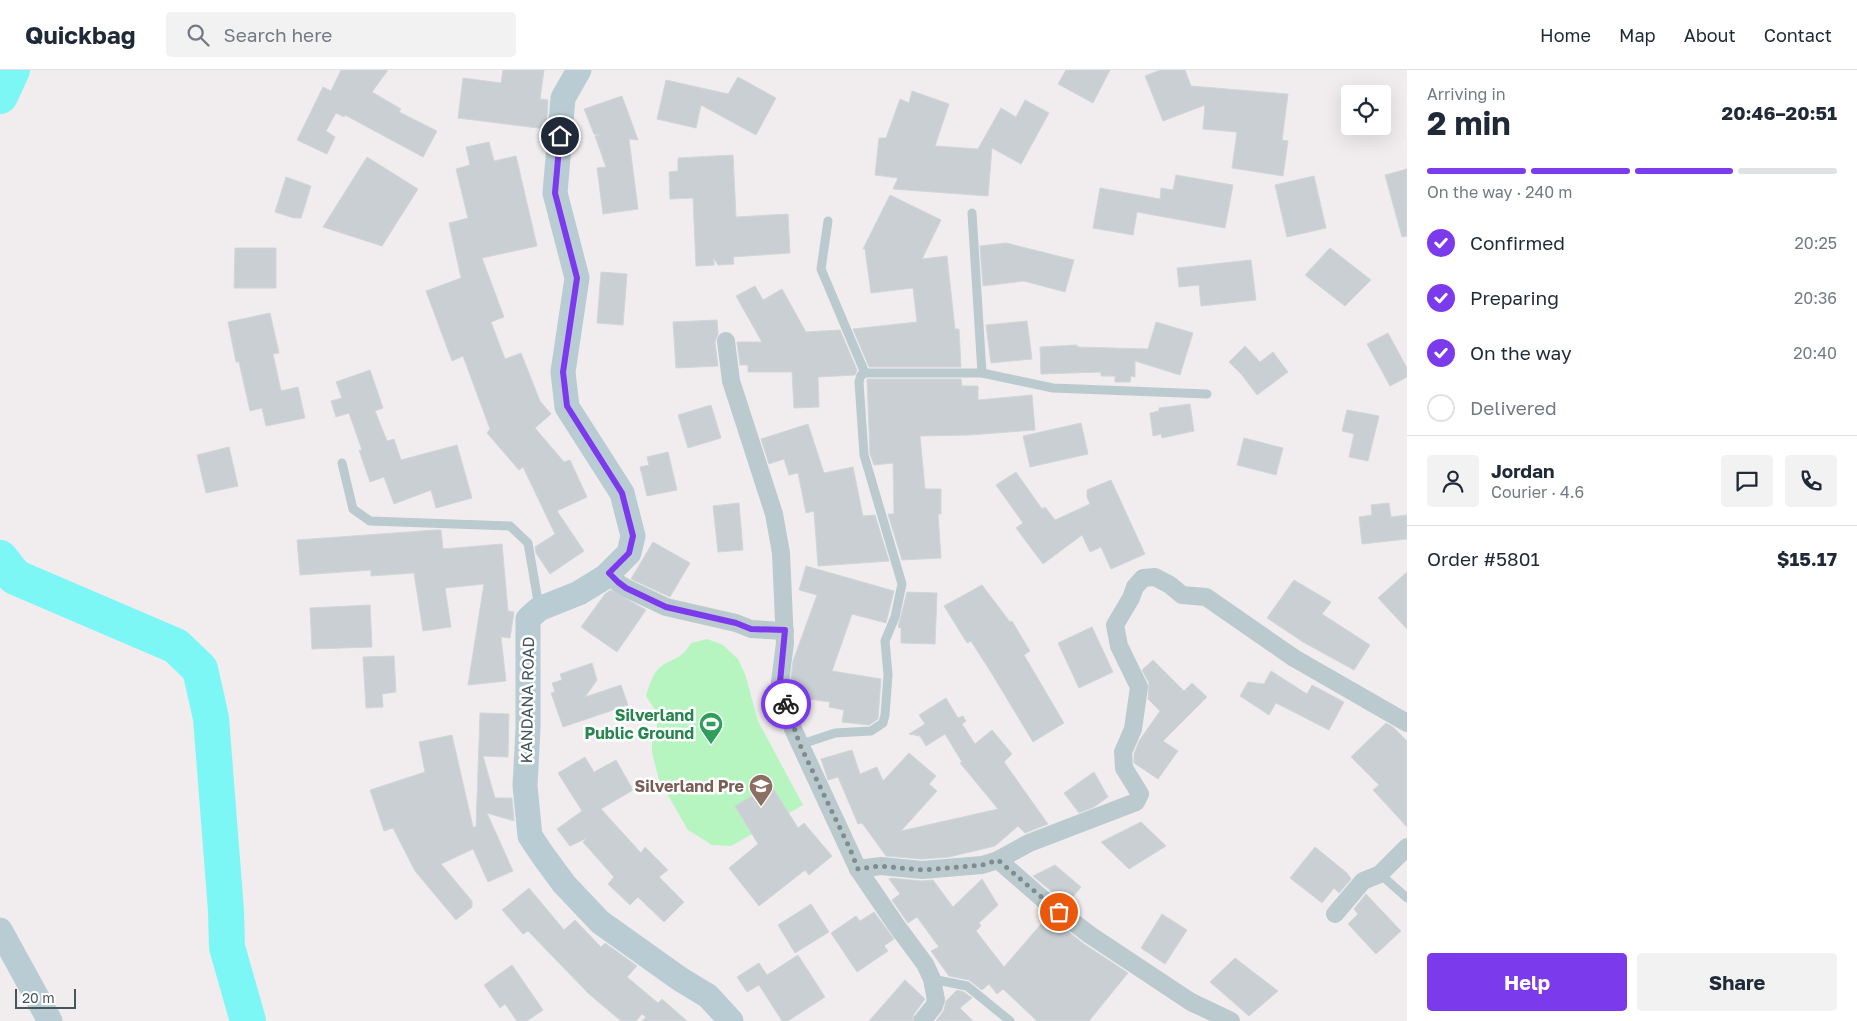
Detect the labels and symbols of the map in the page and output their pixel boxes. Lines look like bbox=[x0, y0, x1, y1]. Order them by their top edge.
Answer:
pin bbox=[539, 115, 581, 157]
street label: KANDANA ROAD bbox=[516, 636, 538, 764]
courier bbox=[761, 679, 811, 729]
place label: Silverland Public Ground bbox=[585, 705, 694, 743]
sports icon: Silverland Public Ground bbox=[698, 711, 724, 745]
school or university icon: Silverland Pre bbox=[748, 773, 774, 807]
place label: Silverland Pre bbox=[635, 776, 744, 796]
pin bbox=[1038, 891, 1080, 933]
scale bar bbox=[15, 986, 76, 1009]

